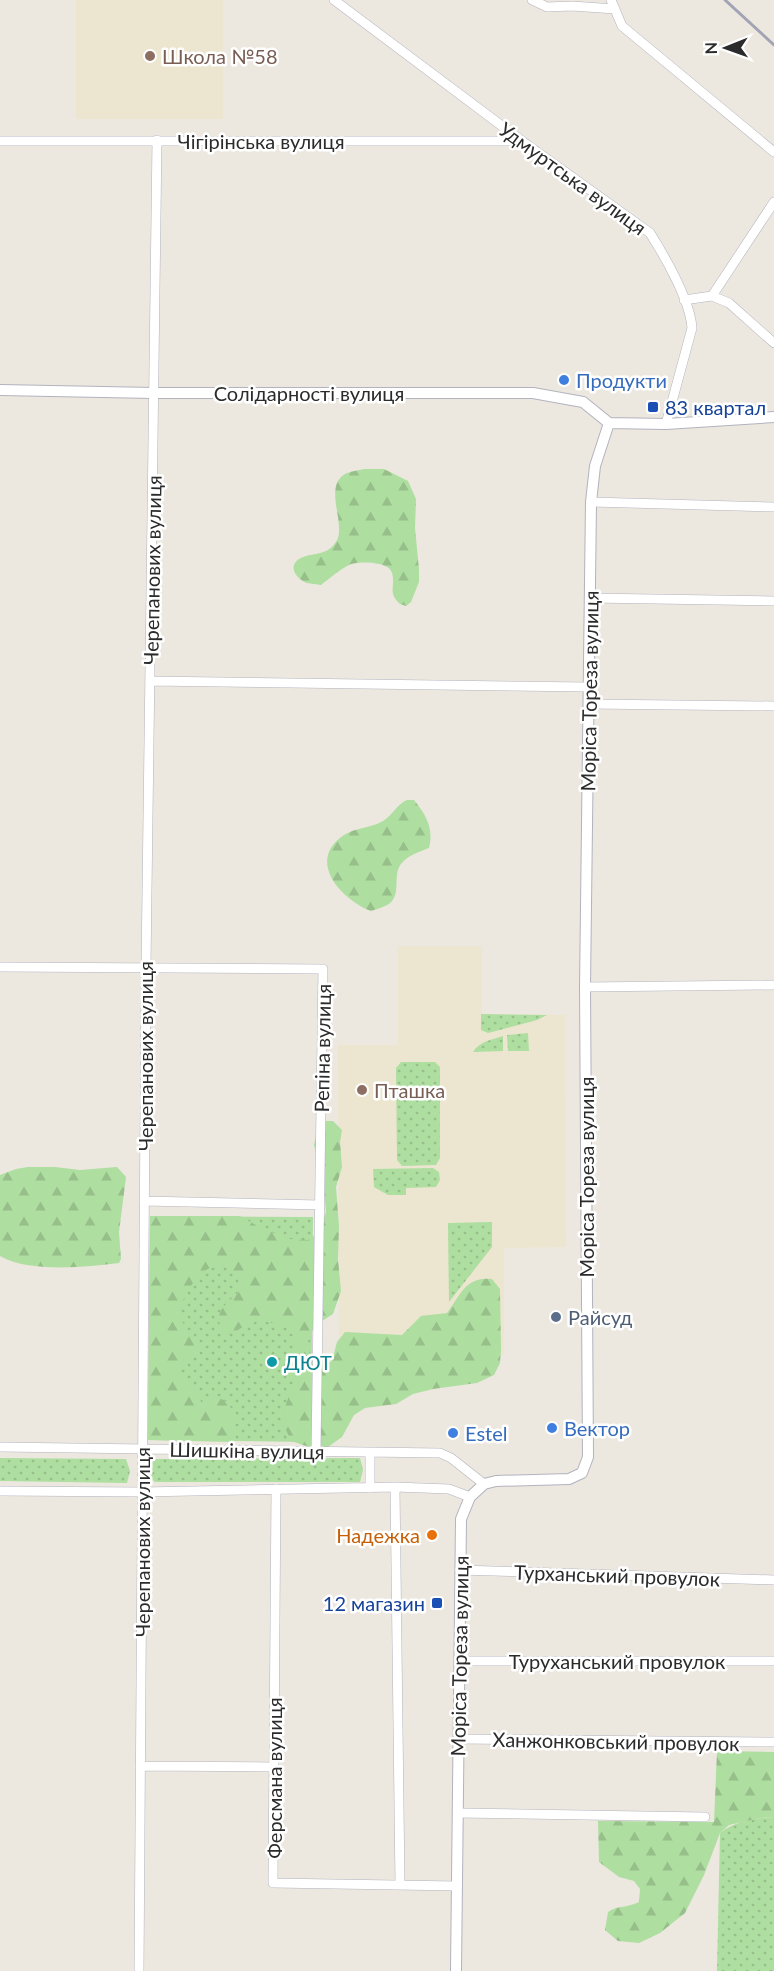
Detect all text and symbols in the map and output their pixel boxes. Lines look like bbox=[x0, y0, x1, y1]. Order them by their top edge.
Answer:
north arrow bbox=[696, 18, 756, 78]
text: N bbox=[701, 42, 720, 55]
place label: Школа №58 bbox=[162, 44, 277, 68]
marker: Школа №58 bbox=[143, 49, 157, 63]
street label: Удмуртська вулиця bbox=[495, 117, 651, 239]
street label: Чiгiрiнська вулиця bbox=[177, 129, 345, 153]
place label: Продукти bbox=[576, 368, 667, 392]
marker: Продукти bbox=[557, 373, 571, 387]
street label: Солідарності вулиця bbox=[214, 381, 404, 405]
place label: 83 квартал bbox=[665, 395, 766, 419]
marker: 83 квартал bbox=[646, 400, 660, 414]
street label: Черепанових вулиця bbox=[138, 475, 166, 665]
street label: Моріса Тореза вулиця bbox=[575, 590, 603, 792]
street label: Черепанових вулиця bbox=[133, 961, 157, 1151]
street label: Репiна вулиця bbox=[309, 983, 335, 1113]
street label: Моріса Тореза вулиця bbox=[574, 1077, 598, 1277]
place label: Пташка bbox=[374, 1078, 445, 1102]
marker: Пташка bbox=[355, 1083, 369, 1097]
place label: Райсуд bbox=[568, 1305, 632, 1329]
marker: Райсуд bbox=[549, 1310, 563, 1324]
place label: ДЮТ bbox=[284, 1350, 332, 1374]
marker: ДЮТ bbox=[265, 1355, 279, 1369]
place label: Вектор bbox=[564, 1416, 630, 1440]
place label: Estel bbox=[465, 1421, 507, 1445]
marker: Вектор bbox=[545, 1421, 559, 1435]
marker: Estel bbox=[446, 1426, 460, 1440]
street label: Шишкiна вулиця bbox=[169, 1437, 325, 1463]
street label: Черепанових вулиця bbox=[130, 1447, 154, 1637]
place label: Надежка bbox=[336, 1523, 420, 1547]
marker: Надежка bbox=[425, 1528, 439, 1542]
street label: Моріса Тореза вулиця bbox=[445, 1555, 473, 1757]
street label: Турханський провулок bbox=[514, 1559, 721, 1591]
place label: 12 магазин bbox=[323, 1591, 425, 1615]
marker: 12 магазин bbox=[430, 1596, 444, 1610]
street label: Туруханський провулок bbox=[509, 1649, 726, 1673]
street label: Ферсмана вулиця bbox=[262, 1697, 286, 1859]
street label: Ханжонковський провулок bbox=[492, 1727, 740, 1755]

